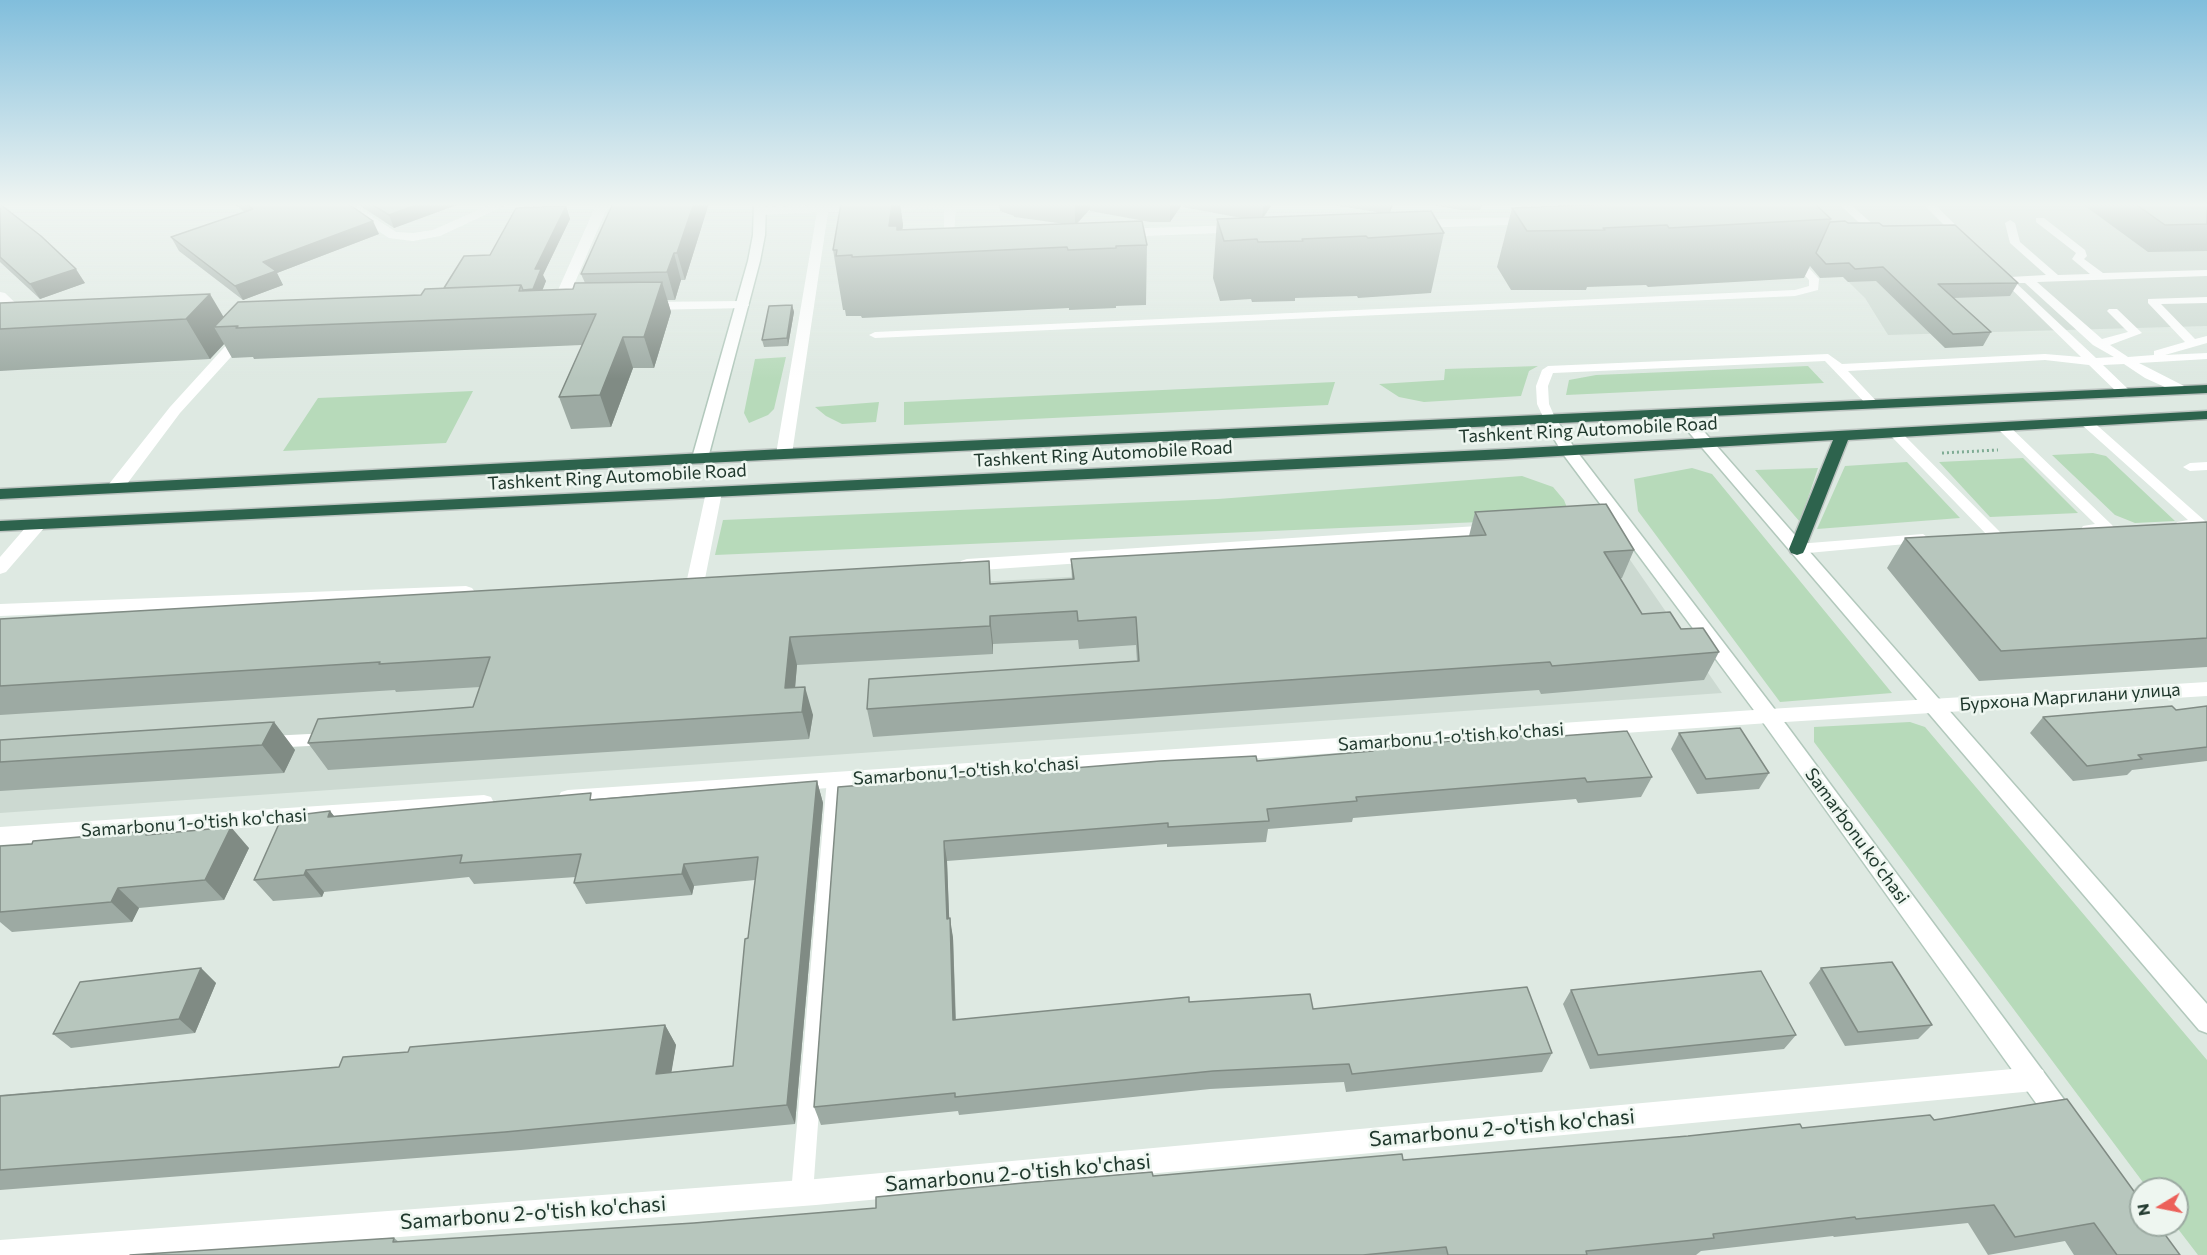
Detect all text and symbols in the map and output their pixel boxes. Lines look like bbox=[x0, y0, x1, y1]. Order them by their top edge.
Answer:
street label: Tashkent Ring Automobile Road bbox=[1458, 412, 1718, 448]
street label: Tashkent Ring Automobile Road bbox=[973, 436, 1233, 472]
street label: Tashkent Ring Automobile Road bbox=[487, 459, 747, 495]
street label: Бурхона Маргилани улица bbox=[1959, 679, 2181, 715]
street label: Samarbonu 1-o'tish ko'chasi bbox=[1337, 718, 1565, 756]
street label: Samarbonu 1-o'tish ko'chasi bbox=[852, 752, 1080, 790]
street label: Samarbonu ko'chasi bbox=[1800, 764, 1914, 908]
street label: Samarbonu 1-o'tish ko'chasi bbox=[80, 804, 308, 842]
street label: Samarbonu 2-o'tish ko'chasi bbox=[1368, 1104, 1636, 1152]
street label: Samarbonu 2-o'tish ko'chasi bbox=[884, 1149, 1152, 1197]
north arrow bbox=[2129, 1177, 2189, 1237]
street label: Samarbonu 2-o'tish ko'chasi bbox=[399, 1191, 667, 1235]
text: N bbox=[2132, 1202, 2153, 1217]

